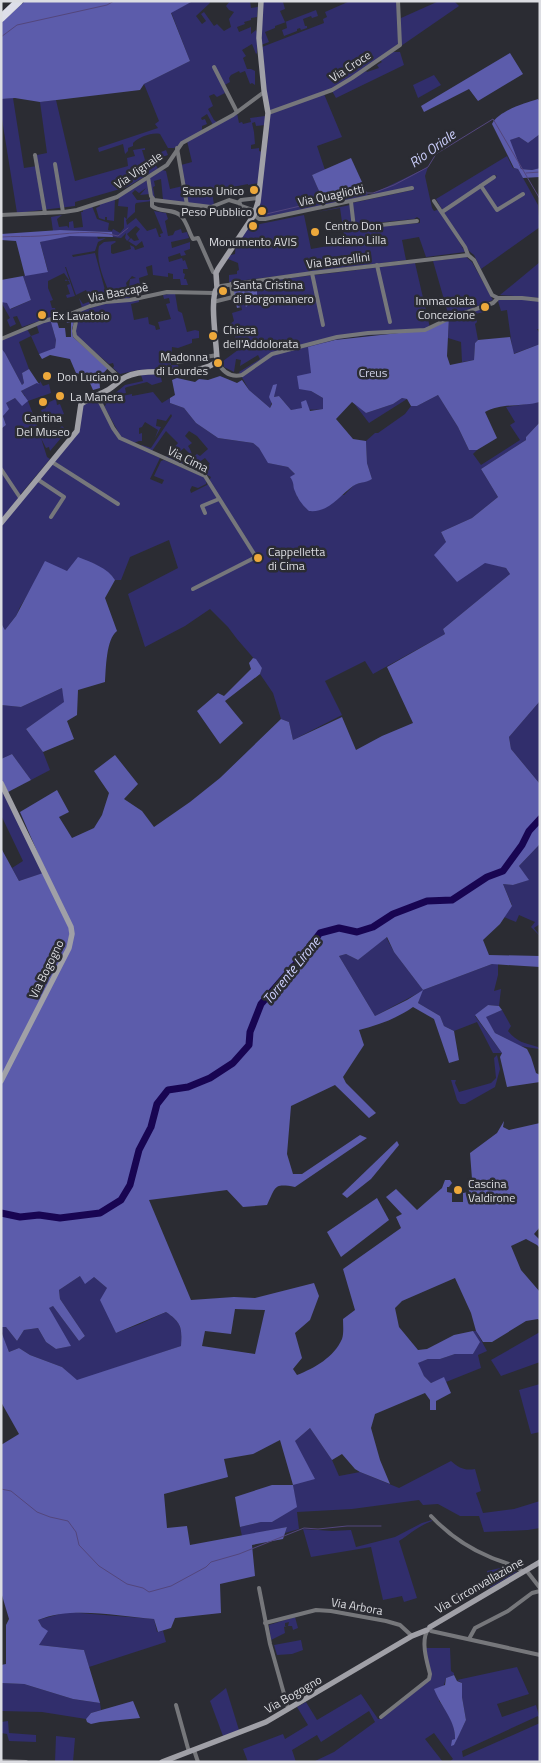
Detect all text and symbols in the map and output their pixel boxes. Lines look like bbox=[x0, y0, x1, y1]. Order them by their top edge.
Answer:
street label: Via Croce bbox=[325, 45, 375, 87]
water label: Rio Oriale bbox=[404, 123, 461, 172]
street label: Via Vignale bbox=[110, 146, 166, 194]
street label: Via Quagliotti bbox=[296, 179, 366, 211]
place label: Senso Unico bbox=[182, 181, 244, 200]
marker: Senso Unico bbox=[248, 184, 260, 196]
place label: Peso Pubblico bbox=[181, 202, 252, 221]
marker: Peso Pubblico bbox=[256, 205, 268, 217]
place label: Centro Don Luciano Lilla bbox=[325, 216, 386, 249]
marker: Monumento AVIS bbox=[247, 220, 259, 232]
marker: Centro Don Luciano Lilla bbox=[309, 226, 321, 238]
place label: Monumento AVIS bbox=[209, 232, 297, 251]
street label: Via Barcellini bbox=[305, 247, 371, 273]
place label: Santa Cristina di Borgomanero bbox=[233, 275, 314, 308]
street label: Via Bascapè bbox=[86, 277, 150, 307]
marker: Santa Cristina di Borgomanero bbox=[217, 285, 229, 297]
place label: Immacolata Concezione bbox=[415, 291, 475, 324]
marker: Immacolata Concezione bbox=[479, 301, 491, 313]
place label: Ex Lavatoio bbox=[52, 306, 110, 325]
marker: Ex Lavatoio bbox=[36, 309, 48, 321]
place label: Chiesa dell'Addolorata bbox=[223, 320, 299, 353]
marker: Chiesa dell'Addolorata bbox=[207, 330, 219, 342]
place label: Madonna di Lourdes bbox=[156, 347, 208, 380]
marker: Madonna di Lourdes bbox=[212, 357, 224, 369]
park label: Creus bbox=[359, 363, 388, 382]
place label: Don Luciano bbox=[57, 367, 119, 386]
marker: Don Luciano bbox=[41, 370, 53, 382]
place label: La Manera bbox=[70, 387, 123, 406]
marker: La Manera bbox=[54, 390, 66, 402]
marker: Cantina Del Museo bbox=[37, 396, 49, 408]
place label: Cantina Del Museo bbox=[16, 408, 70, 441]
street label: Via Cima bbox=[164, 441, 212, 477]
place label: Cappelletta di Cima bbox=[268, 542, 325, 575]
marker: Cappelletta di Cima bbox=[252, 552, 264, 564]
water label: Torrente Lirone bbox=[257, 930, 326, 1008]
street label: Via Bogogno bbox=[24, 936, 68, 1002]
place label: Cascina Valdirone bbox=[468, 1174, 515, 1207]
marker: Cascina Valdirone bbox=[452, 1184, 464, 1196]
street label: Via Circonvallazione bbox=[431, 1552, 527, 1618]
street label: Via Arbora bbox=[330, 1592, 384, 1620]
street label: Via Bogogno bbox=[261, 1670, 325, 1718]

